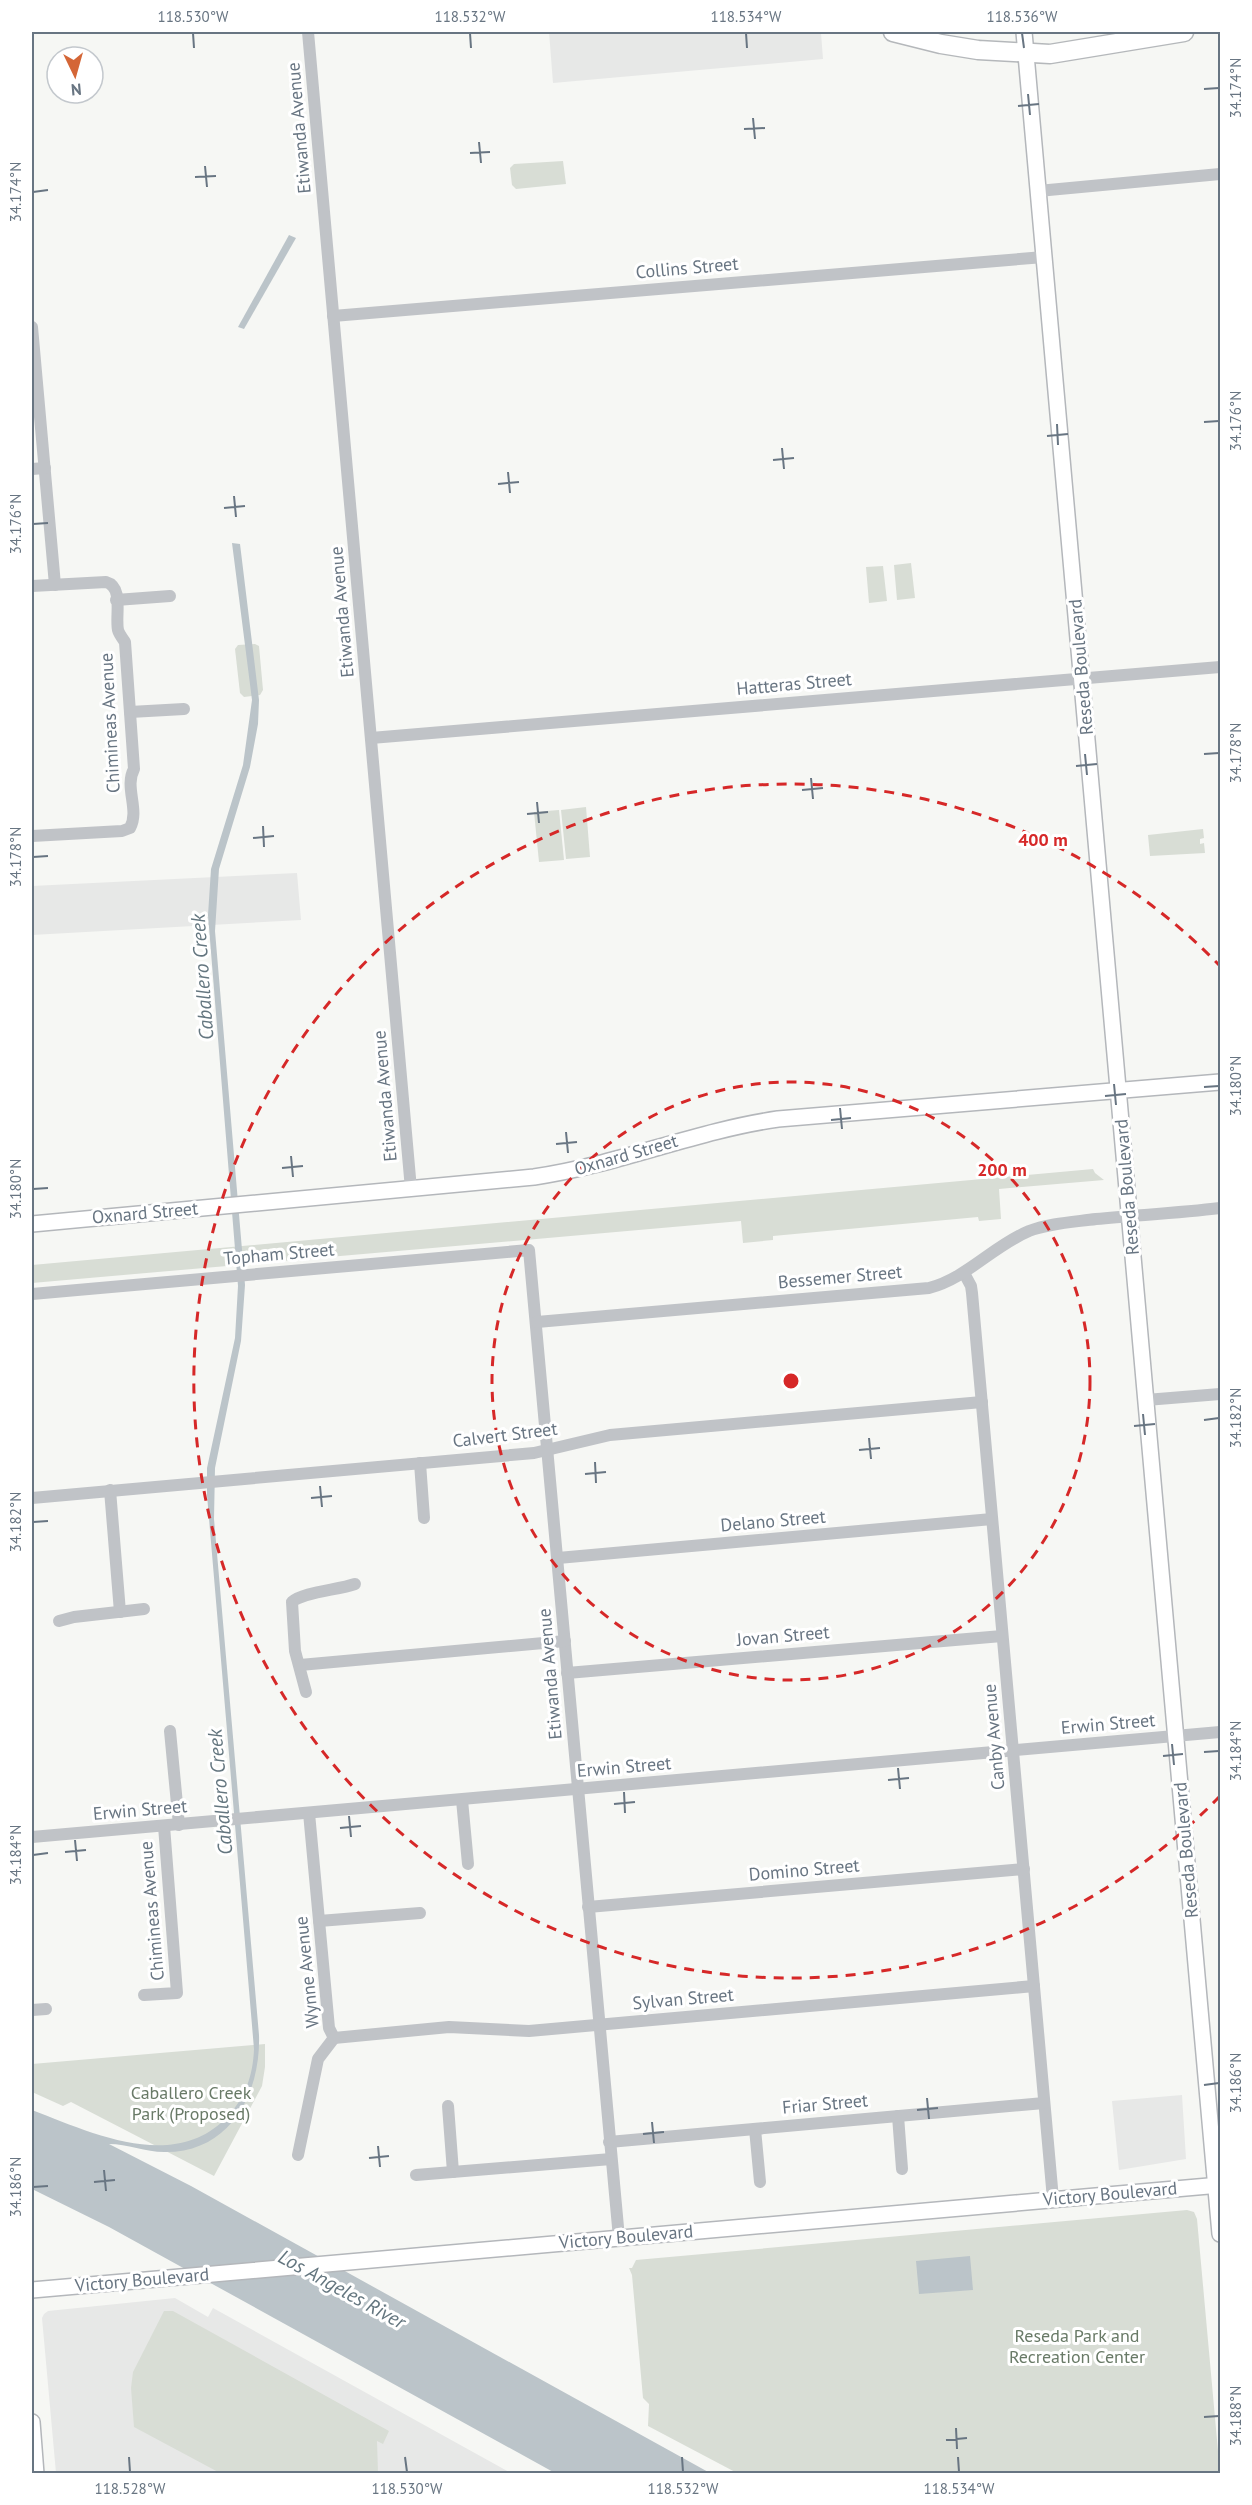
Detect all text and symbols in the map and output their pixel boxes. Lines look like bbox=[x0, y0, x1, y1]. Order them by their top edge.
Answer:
text: 118.530°W bbox=[157, 7, 229, 26]
text: 118.532°W bbox=[434, 7, 506, 26]
text: 118.534°W bbox=[710, 7, 782, 26]
text: 118.536°W bbox=[986, 7, 1058, 26]
north arrow bbox=[45, 45, 105, 105]
text: 34.174°N bbox=[1226, 58, 1245, 118]
street label: Etiwanda Avenue bbox=[281, 61, 316, 195]
text: N bbox=[70, 80, 82, 100]
text: 34.174°N bbox=[6, 162, 25, 222]
street label: Collins Street bbox=[635, 252, 739, 283]
text: 34.176°N bbox=[1226, 391, 1245, 451]
text: 34.176°N bbox=[6, 494, 25, 554]
street label: Etiwanda Avenue bbox=[324, 545, 359, 679]
street label: Reseda Boulevard bbox=[1063, 598, 1098, 736]
street label: Chimineas Avenue bbox=[94, 652, 125, 794]
street label: Hatteras Street bbox=[735, 667, 853, 700]
text: 34.178°N bbox=[1226, 723, 1245, 783]
text: 34.178°N bbox=[6, 827, 25, 887]
text: 400 m bbox=[1018, 828, 1068, 851]
water label: Caballero Creek bbox=[185, 912, 219, 1041]
street label: Etiwanda Avenue bbox=[367, 1029, 402, 1163]
text: 34.180°N bbox=[1226, 1056, 1245, 1116]
street label: Reseda Boulevard bbox=[1109, 1118, 1144, 1256]
street label: Oxnard Street bbox=[572, 1129, 680, 1180]
text: 200 m bbox=[977, 1158, 1027, 1181]
text: 34.180°N bbox=[6, 1159, 25, 1219]
street label: Oxnard Street bbox=[91, 1196, 199, 1229]
street label: Topham Street bbox=[223, 1237, 335, 1270]
street label: Bessemer Street bbox=[777, 1260, 903, 1293]
centre of rings bbox=[781, 1371, 801, 1391]
text: 34.182°N bbox=[1226, 1388, 1245, 1448]
street label: Calvert Street bbox=[451, 1417, 559, 1452]
text: 34.182°N bbox=[6, 1492, 25, 1552]
street label: Delano Street bbox=[719, 1504, 826, 1537]
street label: Etiwanda Avenue bbox=[532, 1607, 567, 1741]
street label: Jovan Street bbox=[735, 1620, 830, 1651]
street label: Canby Avenue bbox=[977, 1683, 1010, 1791]
street label: Erwin Street bbox=[1060, 1708, 1156, 1739]
text: 34.184°N bbox=[1226, 1721, 1245, 1781]
water label: Caballero Creek bbox=[201, 1727, 238, 1856]
street label: Erwin Street bbox=[576, 1751, 672, 1782]
street label: Reseda Boulevard bbox=[1168, 1781, 1203, 1919]
street label: Erwin Street bbox=[92, 1794, 188, 1825]
text: 34.184°N bbox=[6, 1825, 25, 1885]
street label: Chimineas Avenue bbox=[134, 1840, 169, 1982]
street label: Domino Street bbox=[748, 1853, 860, 1886]
street label: Wynne Avenue bbox=[289, 1915, 324, 2029]
street label: Sylvan Street bbox=[631, 1983, 734, 2014]
text: 34.186°N bbox=[1226, 2053, 1245, 2113]
park label: Caballero Creek Park (Proposed) bbox=[131, 2081, 252, 2125]
street label: Friar Street bbox=[781, 2088, 869, 2119]
text: 34.186°N bbox=[6, 2157, 25, 2217]
street label: Victory Boulevard bbox=[1041, 2176, 1178, 2211]
street label: Victory Boulevard bbox=[557, 2219, 694, 2254]
water label: Los Angeles River bbox=[274, 2243, 411, 2335]
street label: Victory Boulevard bbox=[73, 2262, 210, 2297]
park label: Reseda Park and Recreation Center bbox=[1009, 2324, 1145, 2368]
text: 34.188°N bbox=[1226, 2386, 1245, 2446]
text: 118.528°W bbox=[94, 2479, 166, 2498]
text: 118.530°W bbox=[371, 2479, 443, 2498]
text: 118.532°W bbox=[647, 2479, 719, 2498]
text: 118.534°W bbox=[923, 2479, 995, 2498]

